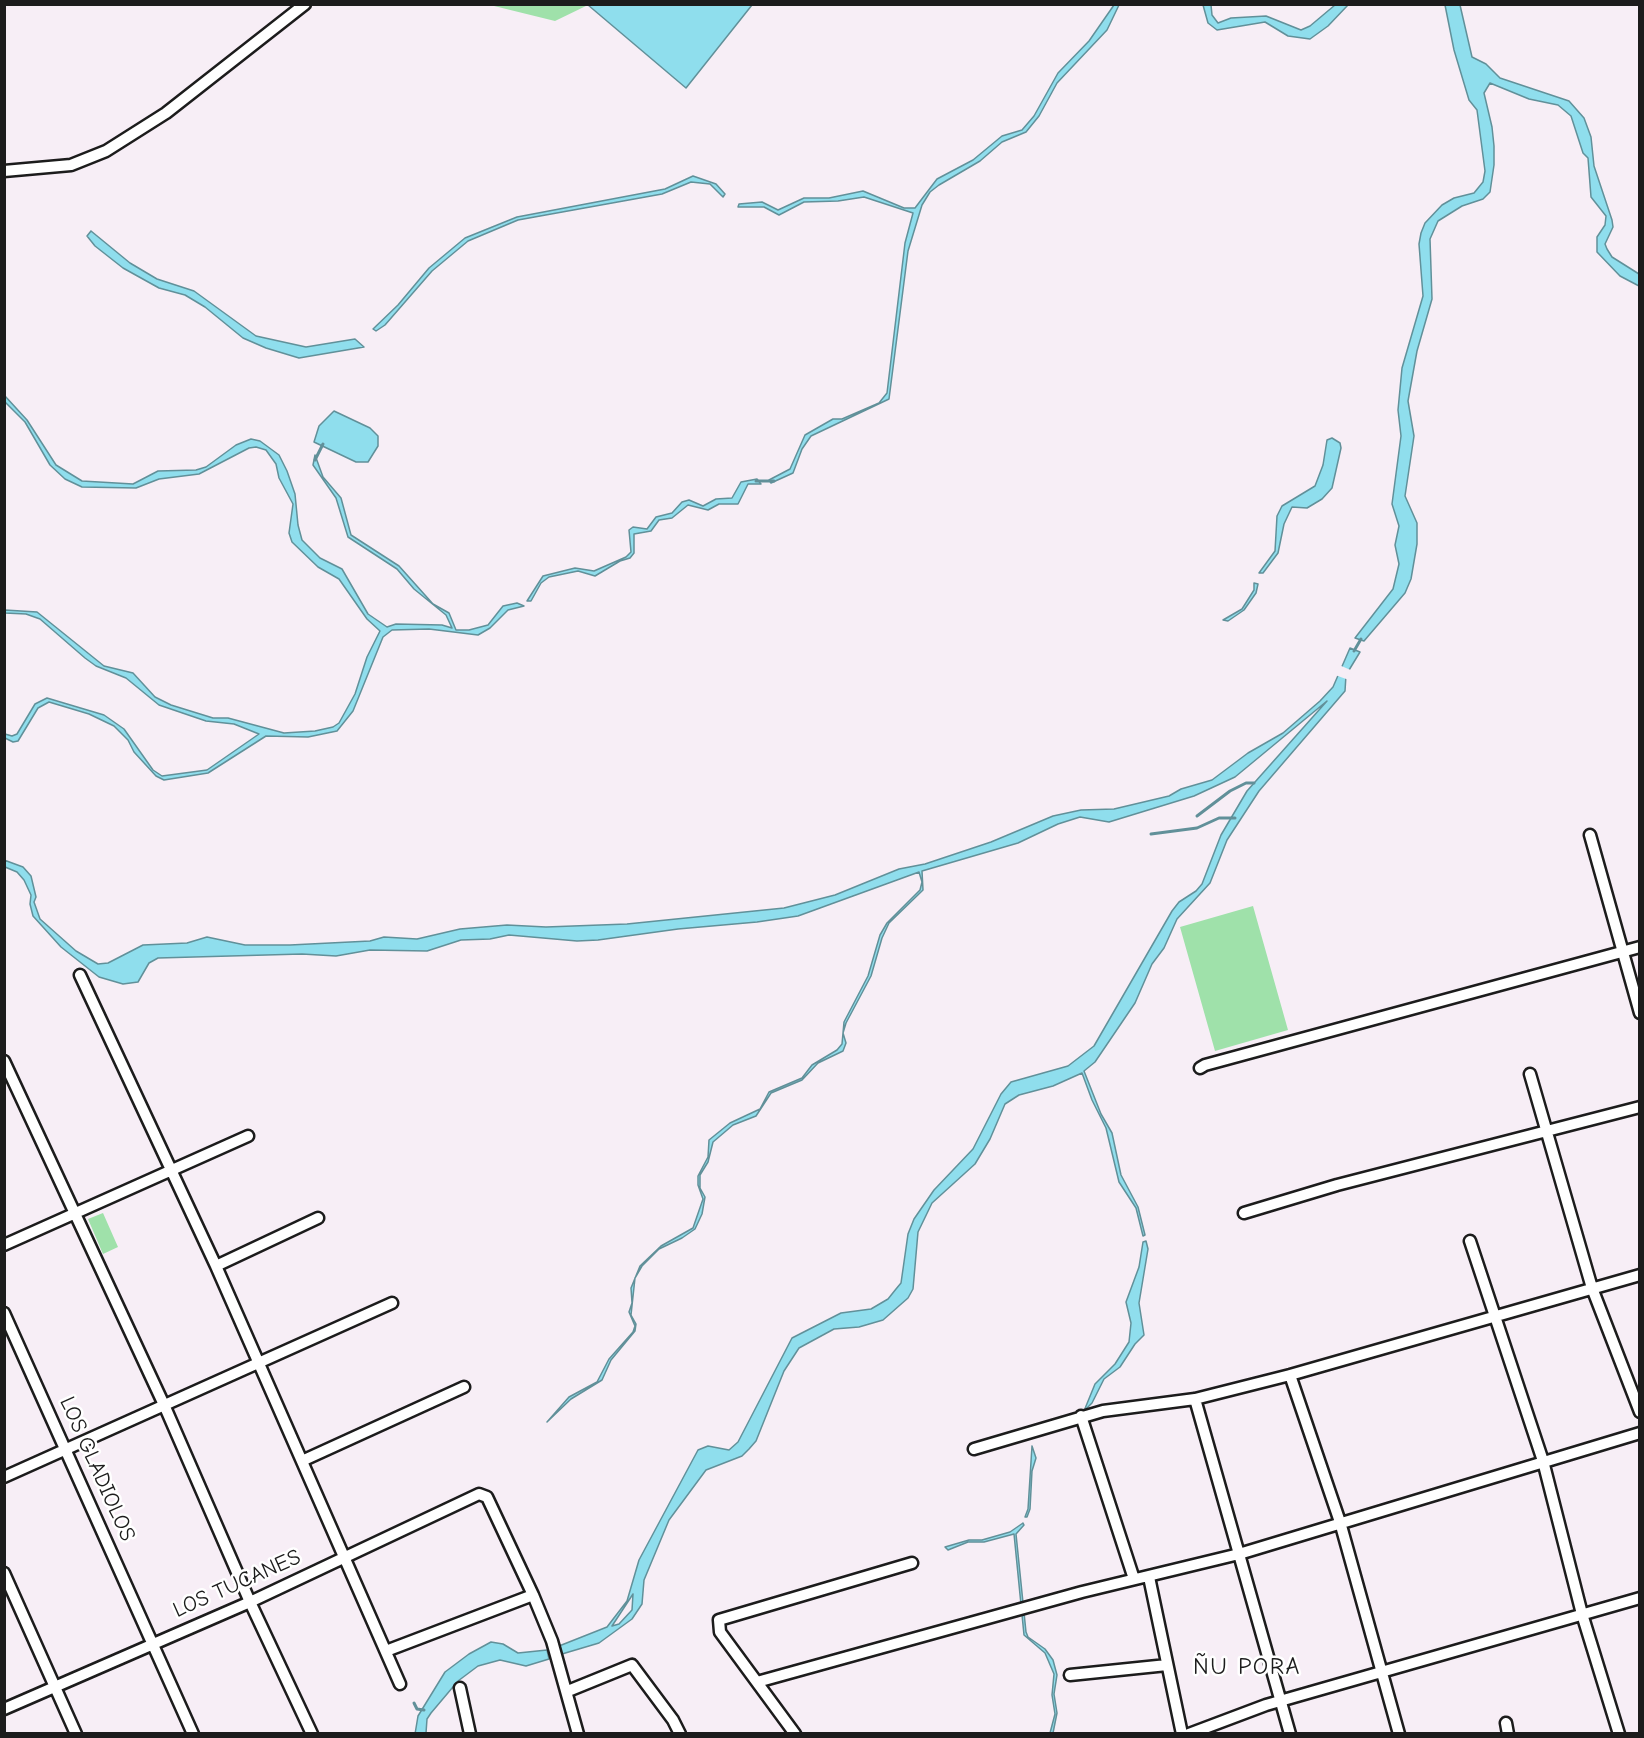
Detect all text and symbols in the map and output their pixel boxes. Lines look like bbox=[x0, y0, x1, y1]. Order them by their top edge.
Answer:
street label: LOS GLADIOLOS bbox=[53, 1393, 141, 1545]
street label: LOS TUCANES bbox=[169, 1544, 305, 1624]
district label: ÑU PORA bbox=[1193, 1653, 1301, 1681]

